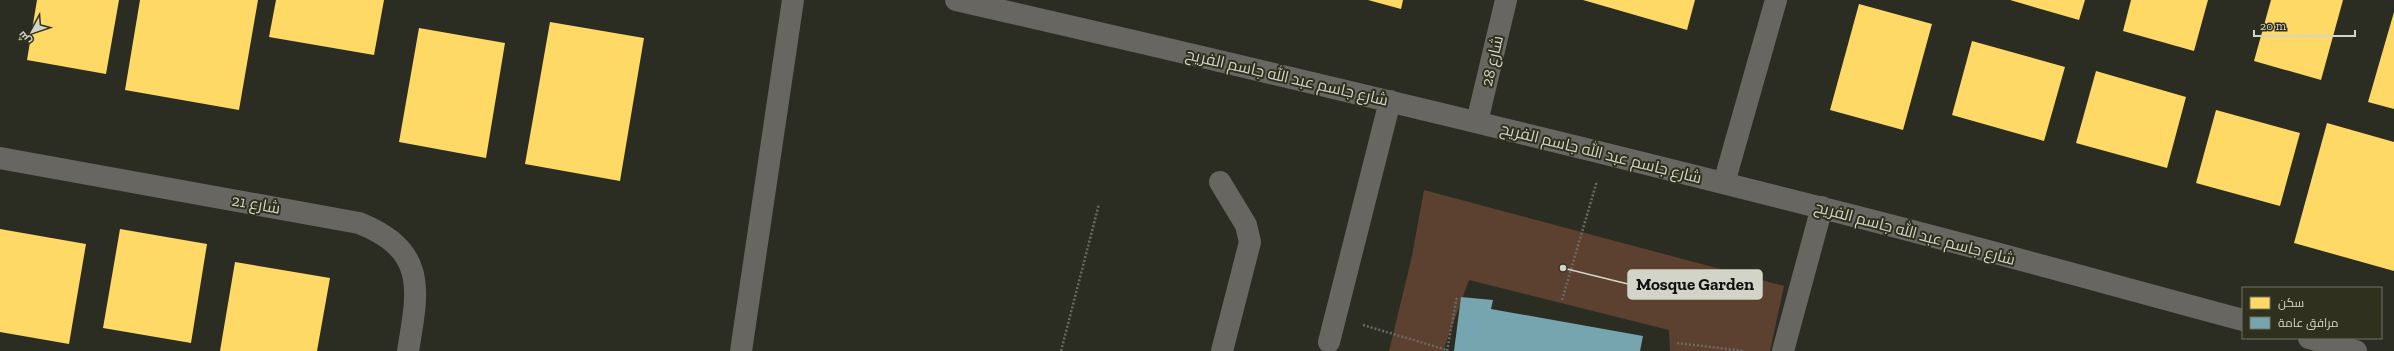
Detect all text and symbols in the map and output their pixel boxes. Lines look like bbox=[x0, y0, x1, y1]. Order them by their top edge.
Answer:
north arrow bbox=[12, 12, 52, 52]
scale bar bbox=[2254, 12, 2355, 38]
text: 20 m bbox=[2260, 19, 2287, 33]
text: ش bbox=[15, 29, 34, 48]
street label: شارع 28 bbox=[1477, 34, 1509, 89]
street label: شارع جاسم عبد الله جاسم الفريح bbox=[1183, 43, 1390, 112]
street label: شارع جاسم عبد الله جاسم الفريح bbox=[1498, 118, 1704, 189]
street label: شارع 21 bbox=[230, 190, 282, 220]
street label: شارع جاسم عبد الله جاسم الفريح bbox=[1812, 196, 2018, 271]
callout: Mosque Garden bbox=[1628, 270, 1762, 299]
text: Mosque Garden bbox=[1636, 274, 1754, 294]
legend bbox=[2242, 287, 2382, 339]
text: سكن bbox=[2278, 296, 2304, 310]
text: مرافق عامة bbox=[2278, 316, 2339, 330]

